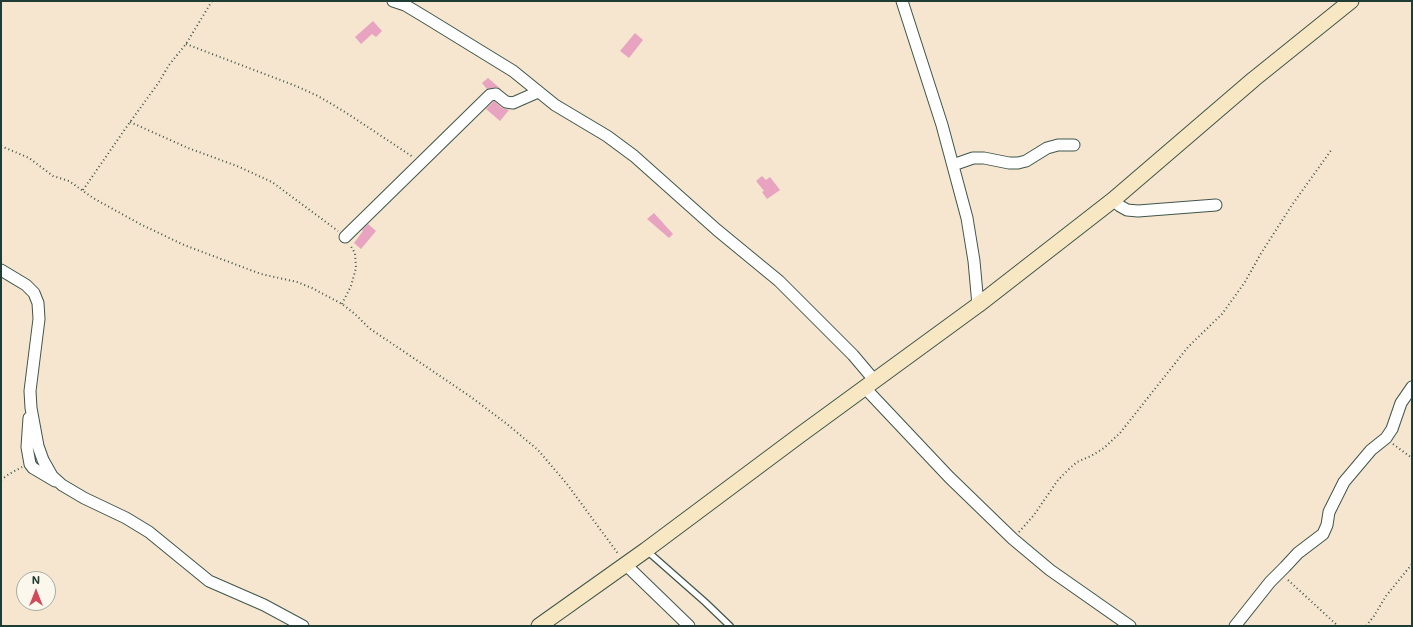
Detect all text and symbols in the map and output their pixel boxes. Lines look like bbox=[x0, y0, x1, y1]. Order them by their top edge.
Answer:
north arrow bbox=[16, 571, 56, 611]
text: N bbox=[32, 572, 40, 587]

